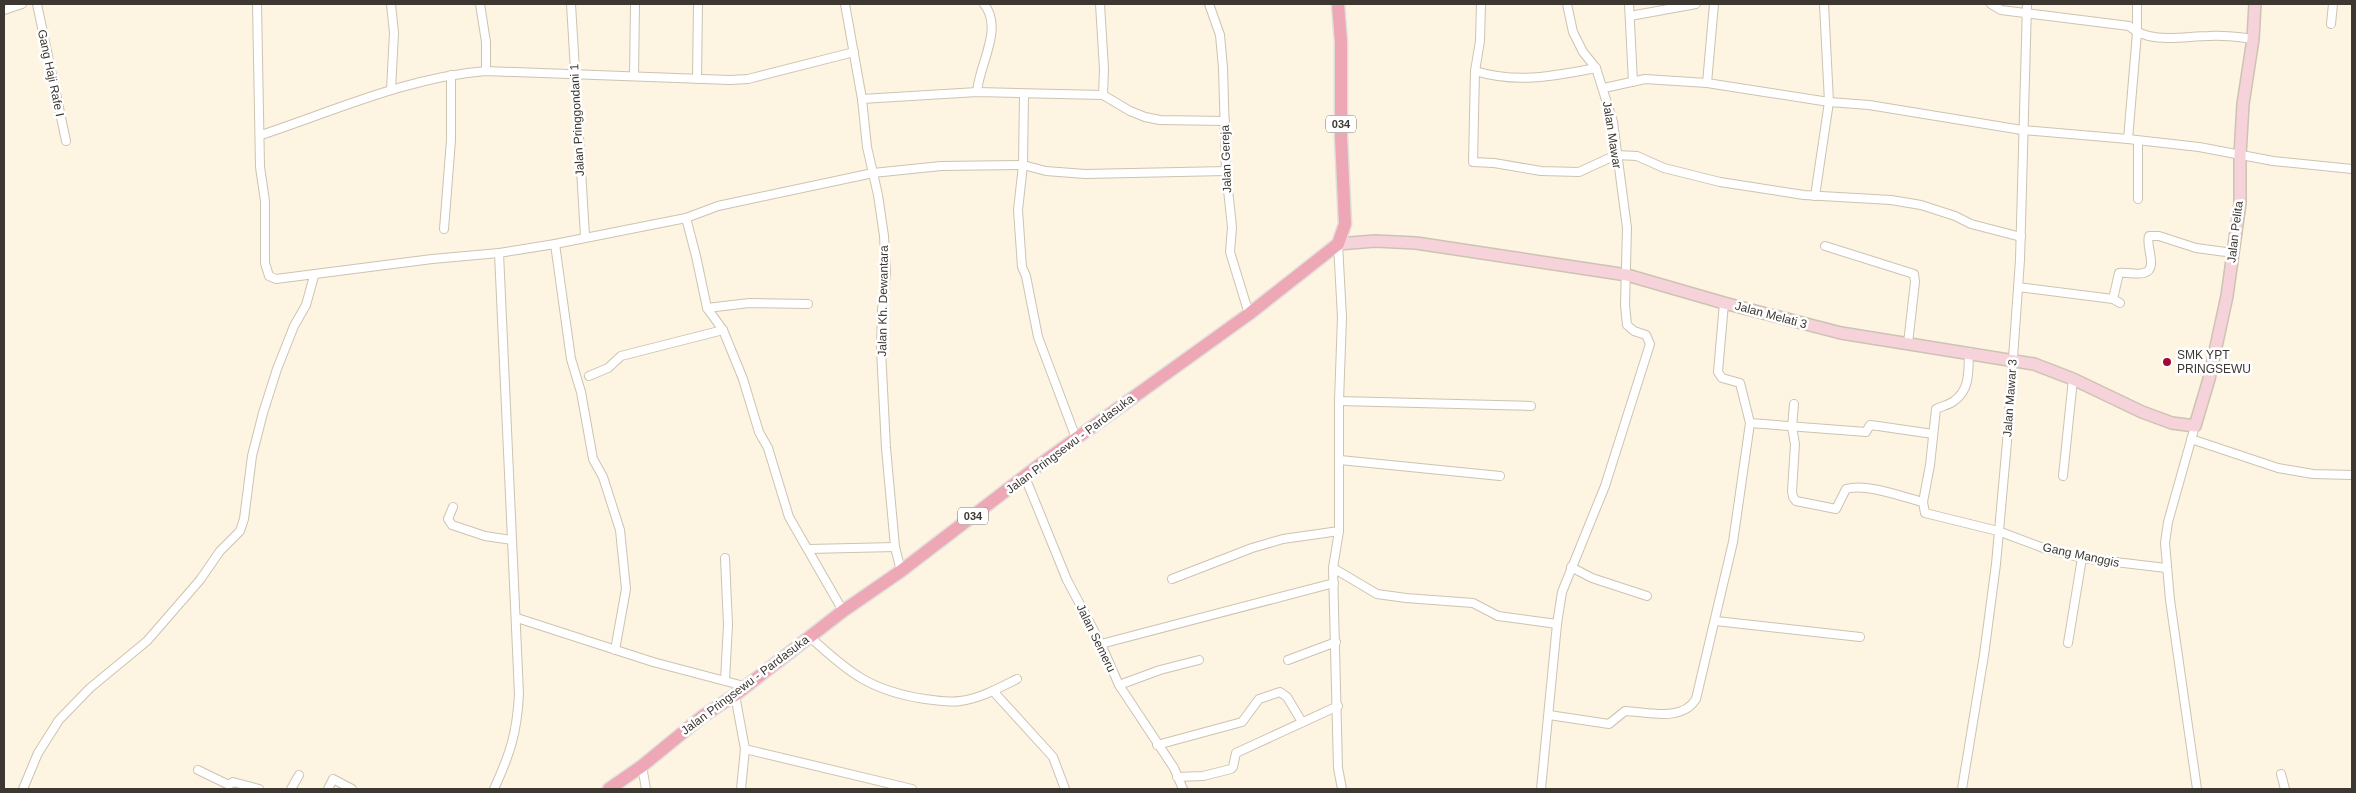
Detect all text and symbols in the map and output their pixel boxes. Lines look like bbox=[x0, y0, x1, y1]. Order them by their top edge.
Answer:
street label: Gang Haji Rafe I bbox=[35, 28, 67, 118]
street label: Jalan Pringgondani 1 bbox=[567, 63, 587, 177]
street label: Jalan Mawar bbox=[1600, 100, 1624, 170]
road number: 034 bbox=[1326, 116, 1356, 132]
street label: Jalan Gereja bbox=[1218, 124, 1234, 193]
street label: Jalan Pelita bbox=[2224, 200, 2246, 264]
street label: Jalan Kh. Dewantara bbox=[875, 245, 891, 357]
street label: Jalan Melati 3 bbox=[1733, 299, 1809, 331]
place label: SMK YPT PRINGSEWU bbox=[2177, 348, 2251, 376]
marker: SMK YPT PRINGSEWU bbox=[2161, 356, 2173, 368]
street label: Jalan Mawar 3 bbox=[2000, 358, 2020, 437]
street label: Jalan Pringsewu - Pardasuka bbox=[1003, 391, 1137, 497]
road number: 034 bbox=[958, 508, 988, 524]
street label: Gang Manggis bbox=[2041, 540, 2121, 570]
street label: Jalan Semeru bbox=[1073, 602, 1119, 674]
street label: Jalan Pringsewu - Pardasuka bbox=[678, 632, 812, 738]

